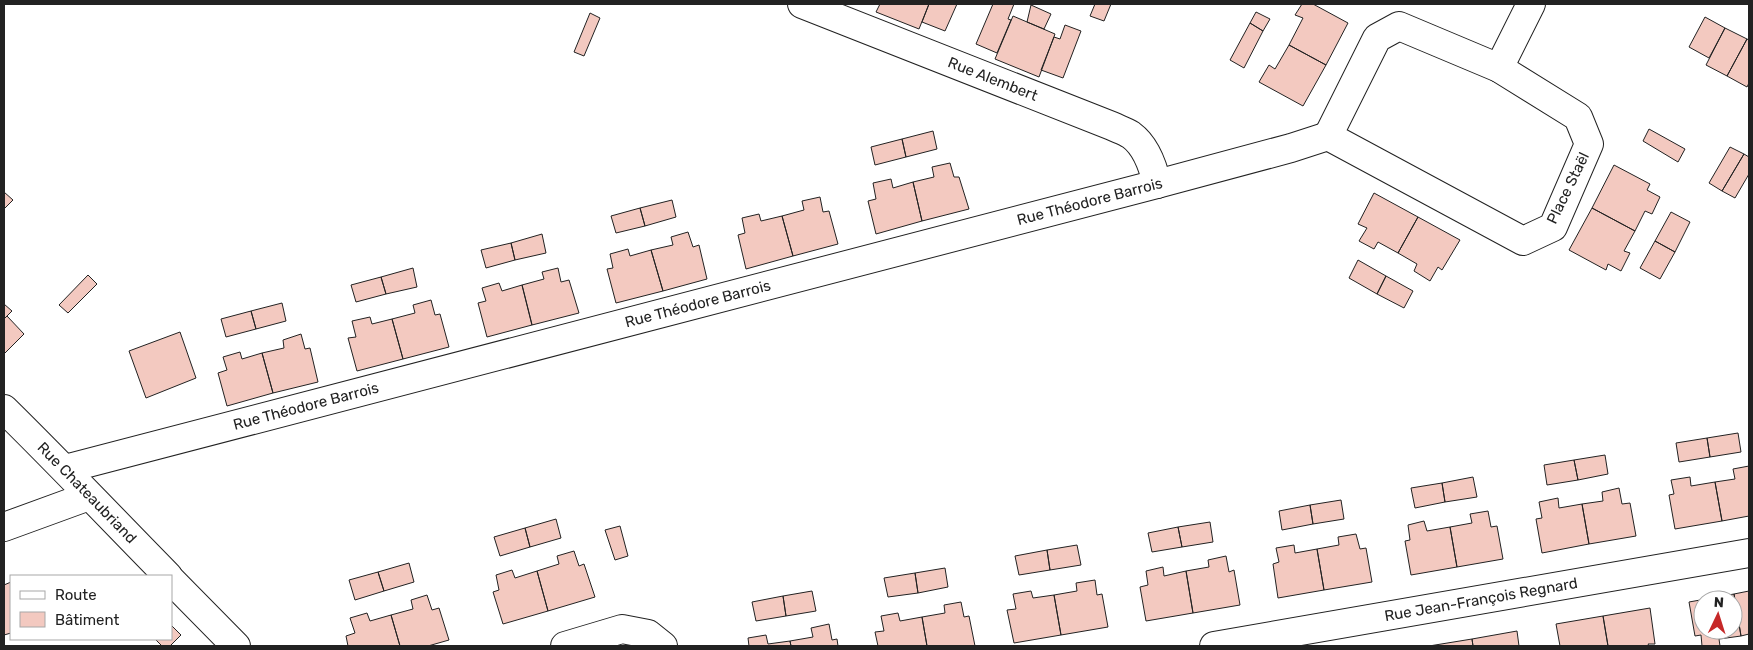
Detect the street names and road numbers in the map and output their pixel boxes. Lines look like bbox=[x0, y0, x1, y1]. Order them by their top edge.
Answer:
street label: Rue Alembert bbox=[945, 53, 1040, 105]
street label: Place Staël bbox=[1543, 149, 1593, 227]
street label: Rue Théodore Barrois bbox=[1015, 174, 1165, 229]
street label: Rue Théodore Barrois bbox=[623, 276, 773, 331]
street label: Rue Théodore Barrois bbox=[231, 378, 381, 434]
street label: Rue Chateaubriand bbox=[34, 438, 140, 547]
street label: Rue Jean-François Regnard bbox=[1383, 574, 1579, 625]

